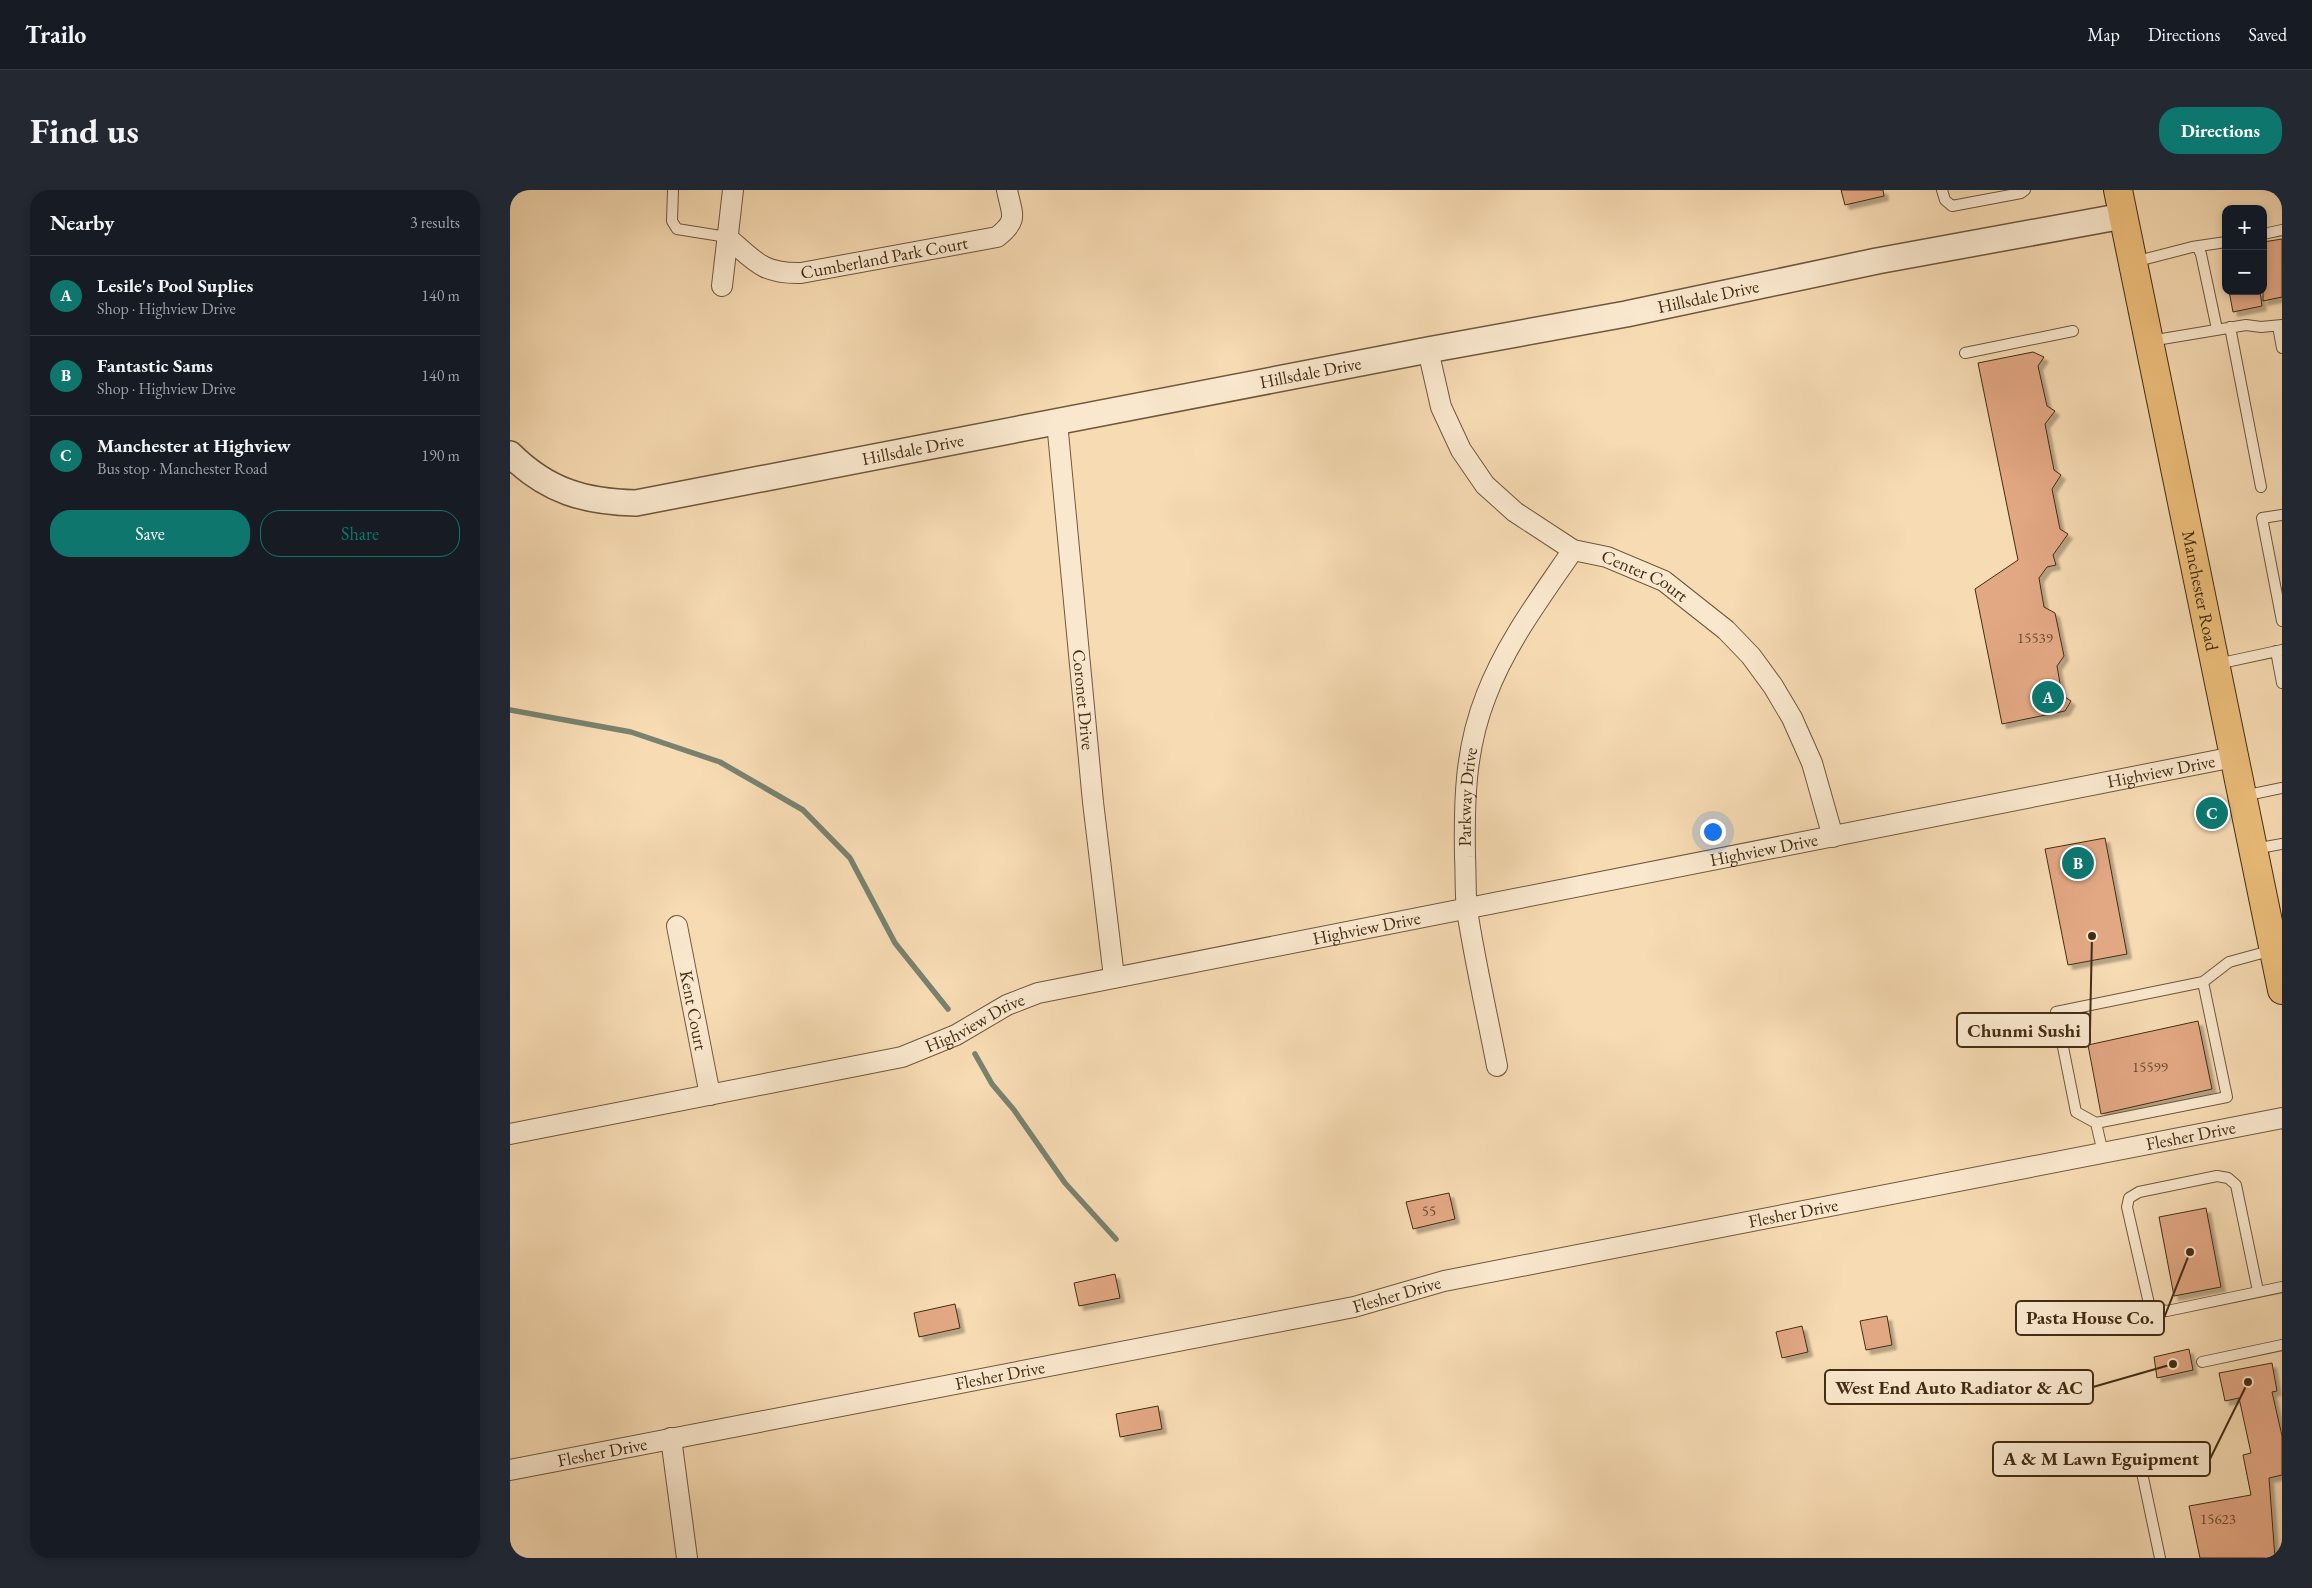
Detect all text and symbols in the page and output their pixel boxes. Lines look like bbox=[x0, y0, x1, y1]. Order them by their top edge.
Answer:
text: Trailo bbox=[25, 19, 86, 50]
text: Map bbox=[2088, 23, 2120, 46]
text: Directions bbox=[2148, 23, 2220, 46]
text: Saved bbox=[2248, 23, 2287, 46]
button: Directions bbox=[2159, 107, 2282, 154]
text: Find us bbox=[30, 108, 139, 153]
map controls bbox=[2222, 205, 2267, 295]
button: + bbox=[2222, 205, 2267, 250]
text: Nearby bbox=[50, 209, 114, 236]
text: 3 results bbox=[410, 212, 460, 233]
street label: Cumberland Park Court bbox=[799, 231, 970, 284]
button: − bbox=[2222, 250, 2267, 295]
text: Lesile's Pool Suplies bbox=[97, 273, 253, 298]
street label: Hillsdale Drive bbox=[1655, 274, 1761, 318]
text: A bbox=[60, 285, 72, 306]
text: 140 m bbox=[421, 285, 460, 306]
text: Shop · Highview Drive bbox=[97, 298, 236, 319]
street label: Hillsdale Drive bbox=[1257, 351, 1363, 393]
text: Fantastic Sams bbox=[97, 353, 213, 378]
text: B bbox=[61, 365, 71, 386]
text: 140 m bbox=[421, 365, 460, 386]
text: Shop · Highview Drive bbox=[97, 378, 236, 399]
street label: Hillsdale Drive bbox=[860, 428, 966, 470]
text: Manchester at Highview bbox=[97, 433, 291, 458]
text: C bbox=[60, 445, 72, 466]
text: 190 m bbox=[421, 445, 460, 466]
text: Bus stop · Manchester Road bbox=[97, 458, 268, 479]
button: Save bbox=[50, 510, 250, 557]
button: Share bbox=[260, 510, 460, 557]
street label: Manchester Road bbox=[2177, 528, 2224, 654]
street label: Center Court bbox=[1598, 544, 1693, 607]
house number: 15539 bbox=[2017, 628, 2053, 647]
street label: Coronet Drive bbox=[1068, 648, 1100, 751]
pin: A bbox=[2032, 678, 2064, 716]
street label: Parkway Drive bbox=[1453, 745, 1482, 847]
street label: Highview Drive bbox=[2105, 749, 2217, 793]
pin: C bbox=[2196, 794, 2228, 832]
your location bbox=[1700, 819, 1726, 845]
street label: Highview Drive bbox=[1708, 827, 1820, 871]
pin: B bbox=[2062, 844, 2094, 882]
street label: Highview Drive bbox=[1310, 906, 1422, 950]
street label: Kent Court bbox=[675, 968, 713, 1053]
street label: Highview Drive bbox=[921, 987, 1028, 1057]
callout: Chunmi Sushi bbox=[1957, 1013, 2090, 1047]
text: Chunmi Sushi bbox=[1967, 1018, 2081, 1043]
house number: 15599 bbox=[2132, 1057, 2168, 1076]
street label: Flesher Drive bbox=[2144, 1115, 2237, 1155]
street label: Flesher Drive bbox=[1746, 1193, 1840, 1233]
house number: 55 bbox=[1422, 1201, 1436, 1220]
street label: Flesher Drive bbox=[1350, 1271, 1443, 1318]
callout: Pasta House Co. bbox=[2016, 1301, 2164, 1335]
text: Pasta House Co. bbox=[2026, 1305, 2154, 1330]
street label: Flesher Drive bbox=[953, 1355, 1047, 1395]
callout: West End Auto Radiator & AC bbox=[1825, 1370, 2093, 1404]
text: West End Auto Radiator & AC bbox=[1835, 1375, 2083, 1400]
street label: Flesher Drive bbox=[555, 1432, 649, 1472]
callout: A & M Lawn Eguipment bbox=[1993, 1442, 2210, 1476]
text: A & M Lawn Eguipment bbox=[2002, 1446, 2199, 1471]
house number: 15623 bbox=[2200, 1509, 2236, 1528]

